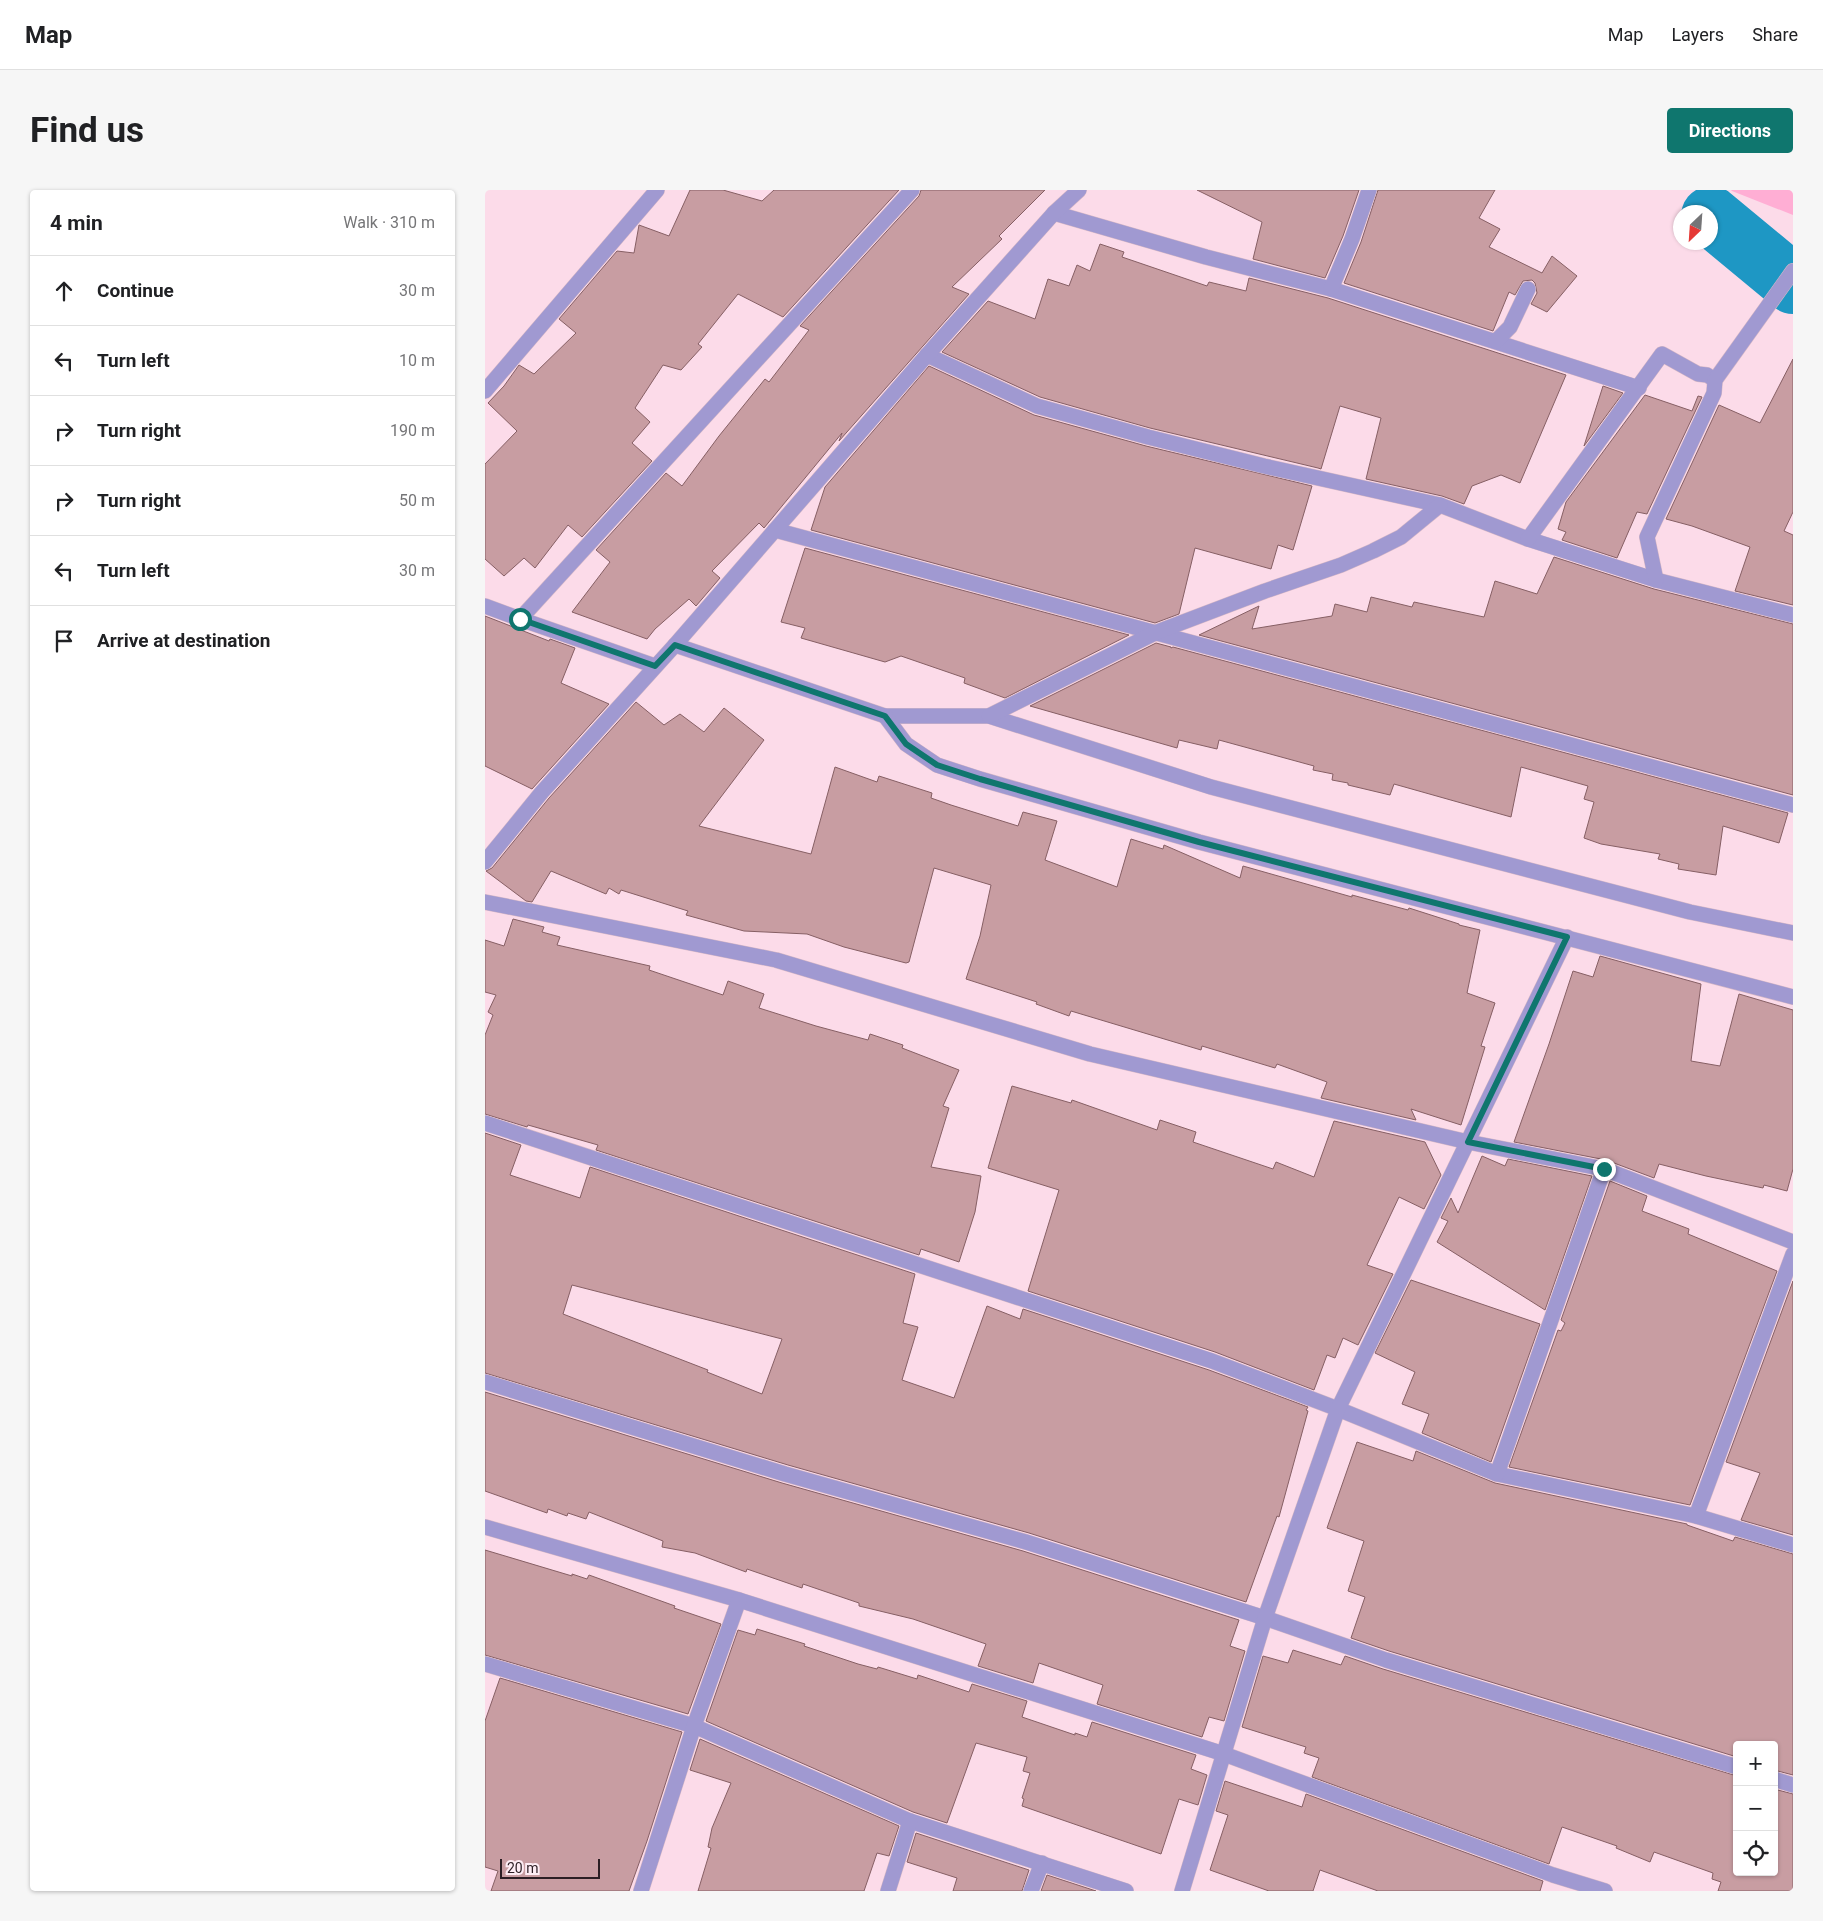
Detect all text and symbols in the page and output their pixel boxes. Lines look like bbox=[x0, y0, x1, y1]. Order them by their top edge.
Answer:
text: Map bbox=[25, 21, 72, 49]
text: Map bbox=[1608, 24, 1643, 45]
text: Layers bbox=[1671, 24, 1724, 45]
text: Share bbox=[1752, 24, 1798, 45]
button: Directions bbox=[1667, 108, 1793, 153]
text: Find us bbox=[30, 110, 144, 151]
north arrow bbox=[1673, 205, 1718, 250]
text: 4 min bbox=[50, 211, 103, 235]
text: Walk · 310 m bbox=[343, 213, 435, 232]
icon: ahead bbox=[50, 277, 78, 305]
text: Continue bbox=[97, 279, 174, 302]
text: 30 m bbox=[399, 281, 435, 300]
icon: left bbox=[50, 347, 78, 375]
text: Turn left bbox=[97, 349, 170, 372]
text: 10 m bbox=[399, 351, 435, 370]
icon: right bbox=[50, 417, 78, 445]
text: Turn right bbox=[97, 419, 181, 442]
text: 190 m bbox=[390, 421, 435, 440]
icon: right bbox=[50, 487, 78, 515]
text: Turn right bbox=[97, 489, 181, 512]
text: 50 m bbox=[399, 491, 435, 510]
icon: left bbox=[50, 557, 78, 585]
text: Turn left bbox=[97, 559, 170, 582]
text: 30 m bbox=[399, 561, 435, 580]
route start bbox=[509, 608, 532, 631]
icon: arrive bbox=[50, 627, 78, 655]
text: Arrive at destination bbox=[97, 629, 270, 652]
route end bbox=[1593, 1158, 1616, 1181]
map controls bbox=[1733, 1741, 1778, 1876]
button: + bbox=[1733, 1741, 1778, 1786]
button: − bbox=[1733, 1786, 1778, 1831]
button: locate bbox=[1733, 1831, 1778, 1876]
scale bar bbox=[500, 1856, 600, 1879]
text: 20 m bbox=[507, 1860, 539, 1876]

